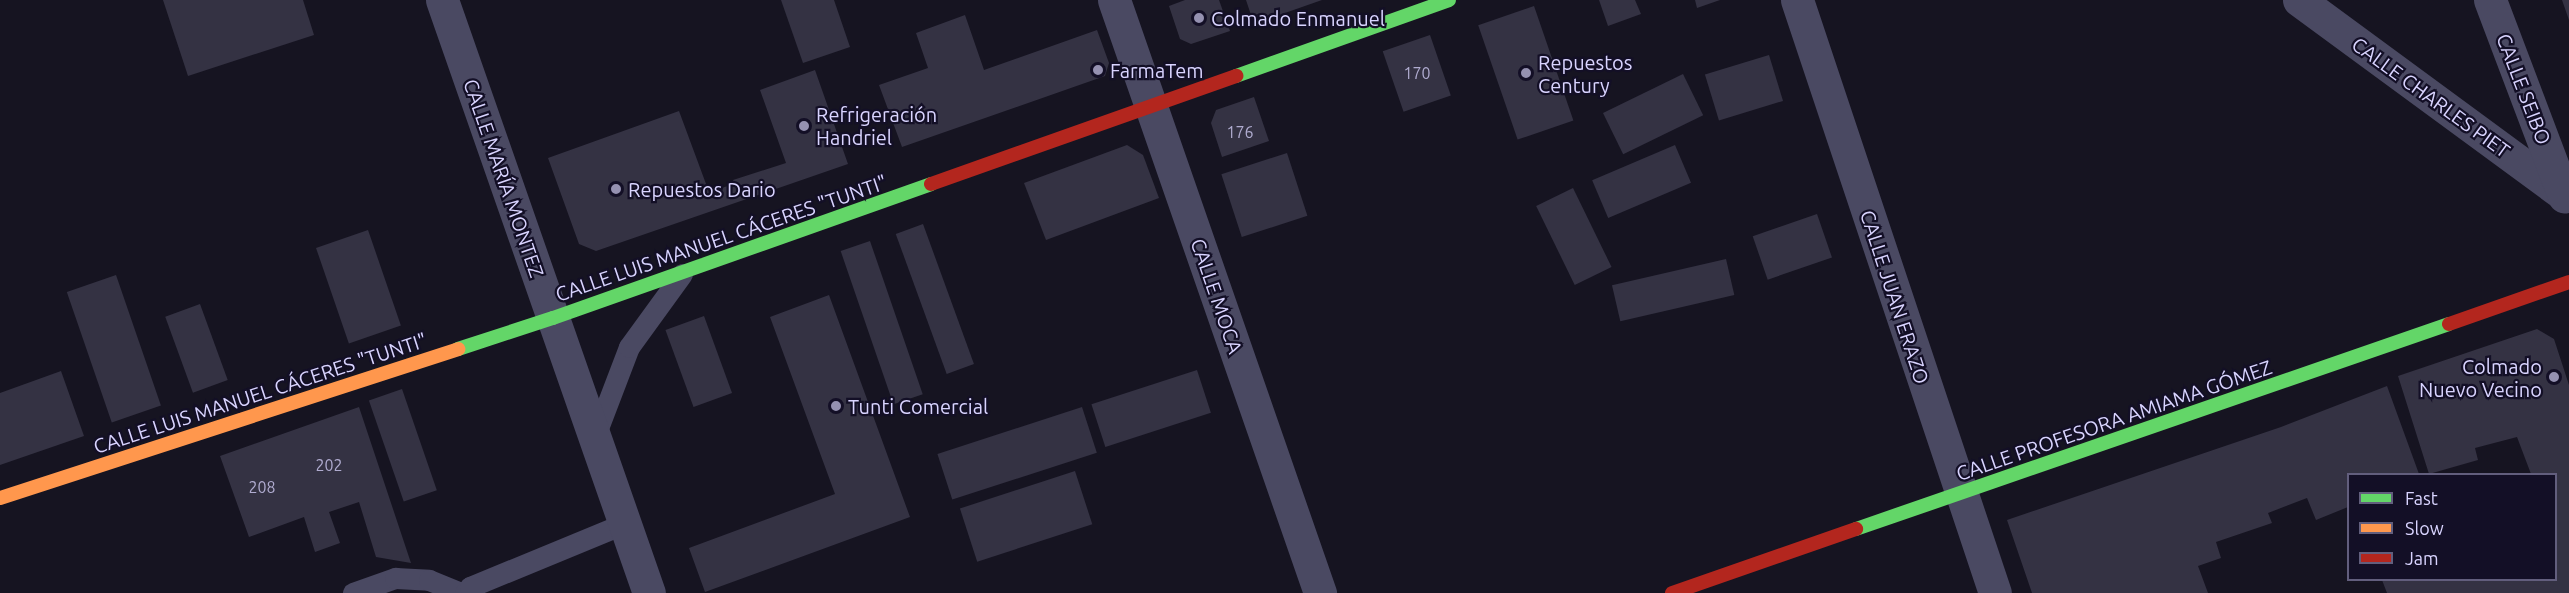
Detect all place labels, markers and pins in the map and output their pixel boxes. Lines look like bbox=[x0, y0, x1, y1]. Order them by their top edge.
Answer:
place label: Colmado Enmanuel bbox=[1211, 6, 1385, 30]
marker: Colmado Enmanuel bbox=[1192, 11, 1206, 25]
place label: Repuestos Century bbox=[1538, 50, 1632, 97]
place label: FarmaTem bbox=[1110, 58, 1204, 82]
marker: FarmaTem bbox=[1091, 63, 1105, 77]
marker: Repuestos Century bbox=[1519, 66, 1533, 80]
place label: Refrigeración Handriel bbox=[816, 102, 937, 149]
marker: Refrigeración Handriel bbox=[797, 119, 811, 133]
place label: Repuestos Dario bbox=[628, 177, 776, 201]
marker: Repuestos Dario bbox=[609, 182, 623, 196]
place label: Colmado Nuevo Vecino bbox=[2419, 354, 2542, 401]
marker: Colmado Nuevo Vecino bbox=[2547, 370, 2561, 384]
place label: Tunti Comercial bbox=[848, 394, 988, 418]
marker: Tunti Comercial bbox=[829, 399, 843, 413]

